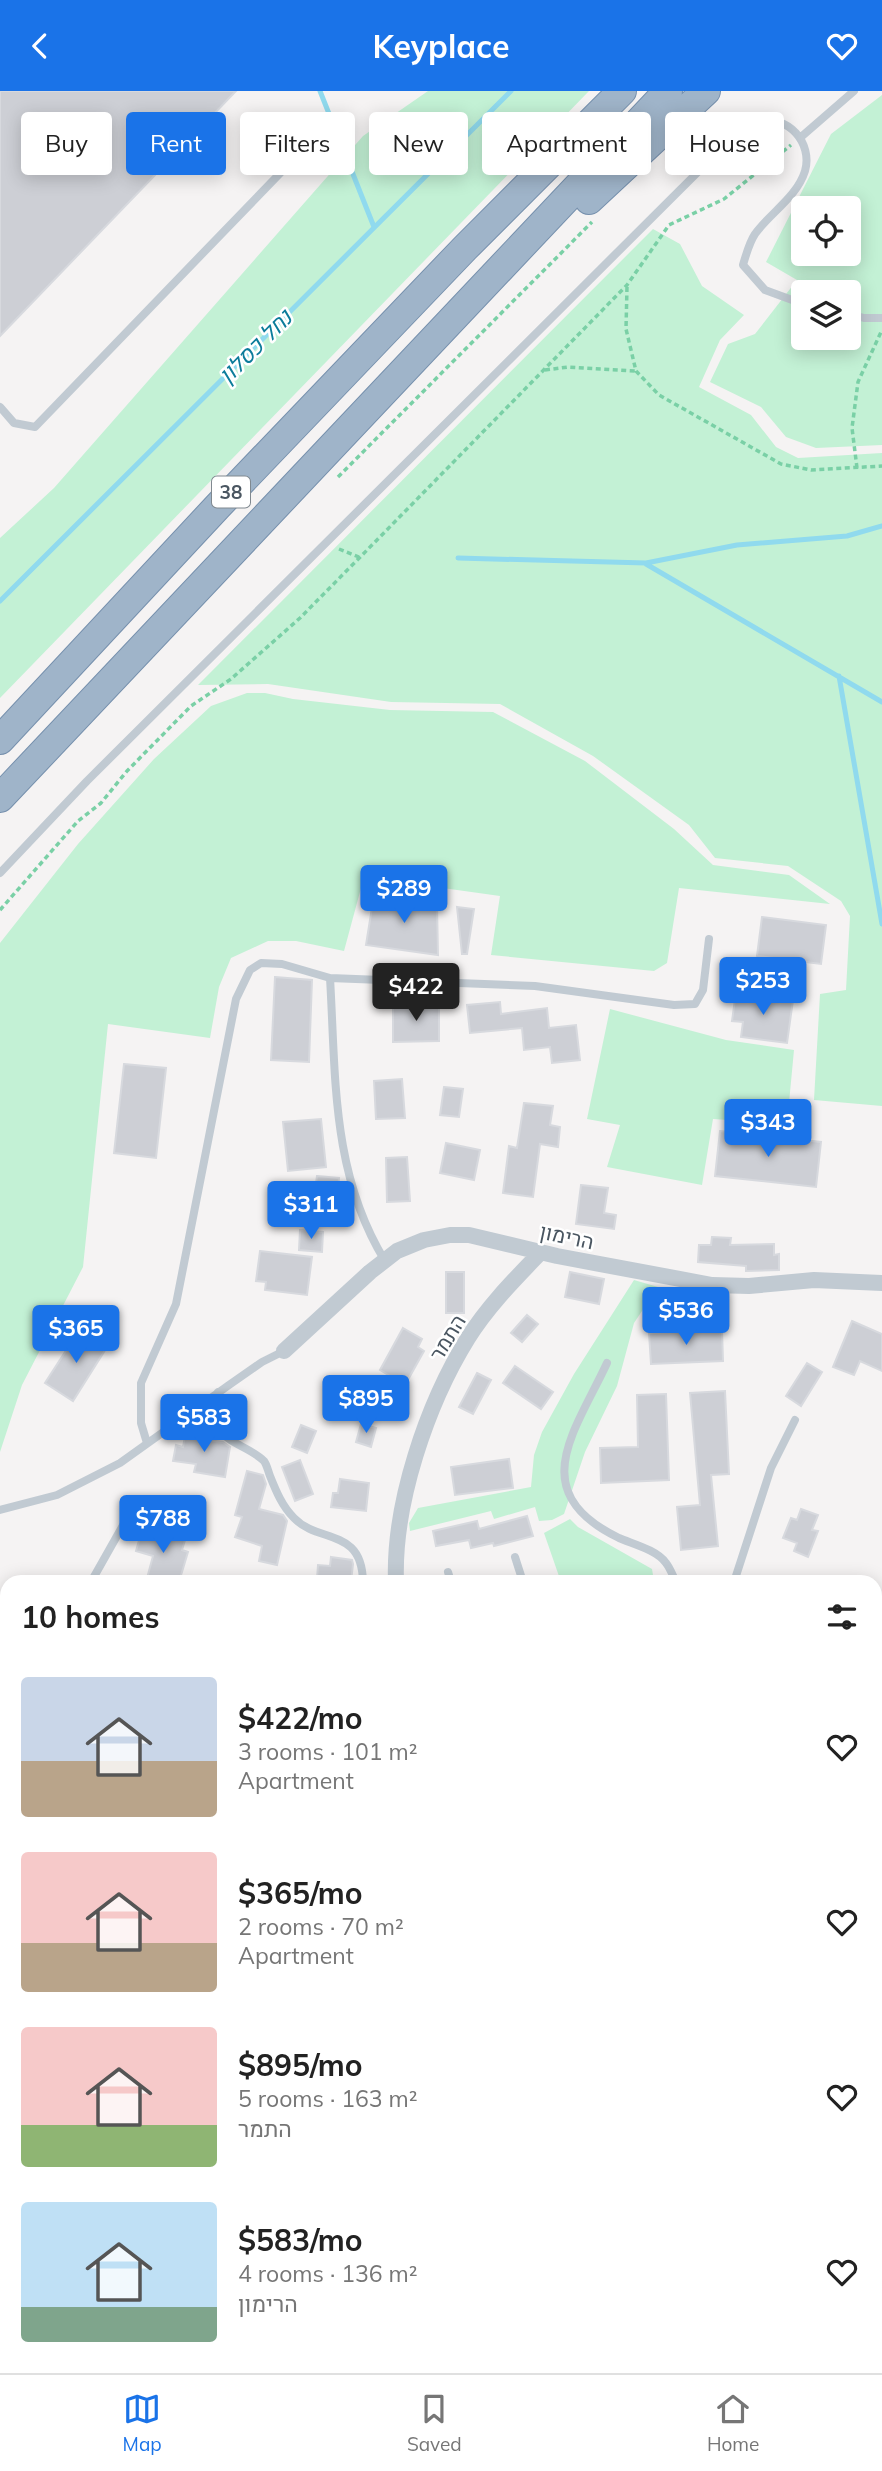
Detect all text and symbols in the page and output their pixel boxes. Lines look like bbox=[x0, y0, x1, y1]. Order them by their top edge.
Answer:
text: Keyplace bbox=[373, 26, 509, 66]
icon: back bbox=[21, 27, 59, 65]
icon: heart bbox=[823, 27, 861, 65]
chip: Buy bbox=[21, 112, 112, 175]
chip: Rent bbox=[126, 112, 226, 175]
chip: Filters bbox=[240, 112, 355, 175]
chip: New bbox=[369, 112, 468, 175]
chip: Apartment bbox=[482, 112, 651, 175]
chip: House bbox=[665, 112, 784, 175]
map controls bbox=[791, 196, 861, 350]
button: locate bbox=[791, 196, 861, 266]
button: layers bbox=[791, 280, 861, 350]
water label: נחל כסלון bbox=[212, 302, 299, 389]
road number: 38 bbox=[212, 477, 250, 507]
pin: $289 bbox=[363, 865, 445, 925]
text: $289 bbox=[376, 873, 432, 902]
pin: $253 bbox=[722, 957, 804, 1017]
pin: $422 bbox=[375, 963, 457, 1023]
text: $253 bbox=[735, 965, 791, 994]
text: $422 bbox=[388, 971, 444, 1000]
pin: $343 bbox=[727, 1100, 809, 1159]
text: $343 bbox=[740, 1107, 796, 1136]
pin: $311 bbox=[270, 1181, 352, 1241]
text: $311 bbox=[283, 1189, 339, 1218]
street label: הרימון bbox=[538, 1218, 596, 1254]
pin: $536 bbox=[645, 1287, 727, 1347]
text: $536 bbox=[658, 1295, 714, 1324]
pin: $365 bbox=[35, 1305, 117, 1365]
street label: התמר bbox=[423, 1309, 471, 1365]
text: $365 bbox=[48, 1313, 104, 1342]
pin: $895 bbox=[325, 1375, 407, 1435]
text: $895 bbox=[338, 1383, 394, 1412]
pin: $583 bbox=[163, 1395, 245, 1454]
text: $583 bbox=[176, 1402, 232, 1431]
pin: $788 bbox=[122, 1495, 204, 1555]
text: $788 bbox=[135, 1503, 191, 1532]
text: 10 homes bbox=[21, 1598, 160, 1636]
icon: filters bbox=[823, 1598, 861, 1636]
text: $422/mo bbox=[238, 1699, 362, 1737]
icon: home bbox=[77, 1705, 161, 1789]
icon: heart bbox=[823, 1728, 861, 1766]
text: 3 rooms · 101 m² bbox=[238, 1737, 418, 1766]
text: Apartment bbox=[238, 1766, 354, 1795]
text: $365/mo bbox=[238, 1874, 362, 1912]
icon: home bbox=[77, 1880, 161, 1964]
icon: heart bbox=[823, 1903, 861, 1941]
text: 2 rooms · 70 m² bbox=[238, 1912, 404, 1941]
text: Apartment bbox=[238, 1941, 354, 1970]
text: $895/mo bbox=[238, 2046, 362, 2084]
icon: home bbox=[77, 2055, 161, 2139]
icon: heart bbox=[823, 2078, 861, 2116]
text: 5 rooms · 163 m² bbox=[238, 2084, 418, 2113]
text: התמר bbox=[238, 2114, 292, 2143]
text: $583/mo bbox=[238, 2221, 362, 2259]
icon: home bbox=[77, 2230, 161, 2314]
icon: heart bbox=[823, 2253, 861, 2291]
text: 4 rooms · 136 m² bbox=[238, 2259, 418, 2288]
text: הרימון bbox=[238, 2289, 298, 2318]
tab: Map bbox=[123, 2390, 162, 2456]
tab: Saved bbox=[407, 2390, 462, 2456]
tab: Home bbox=[707, 2390, 759, 2456]

